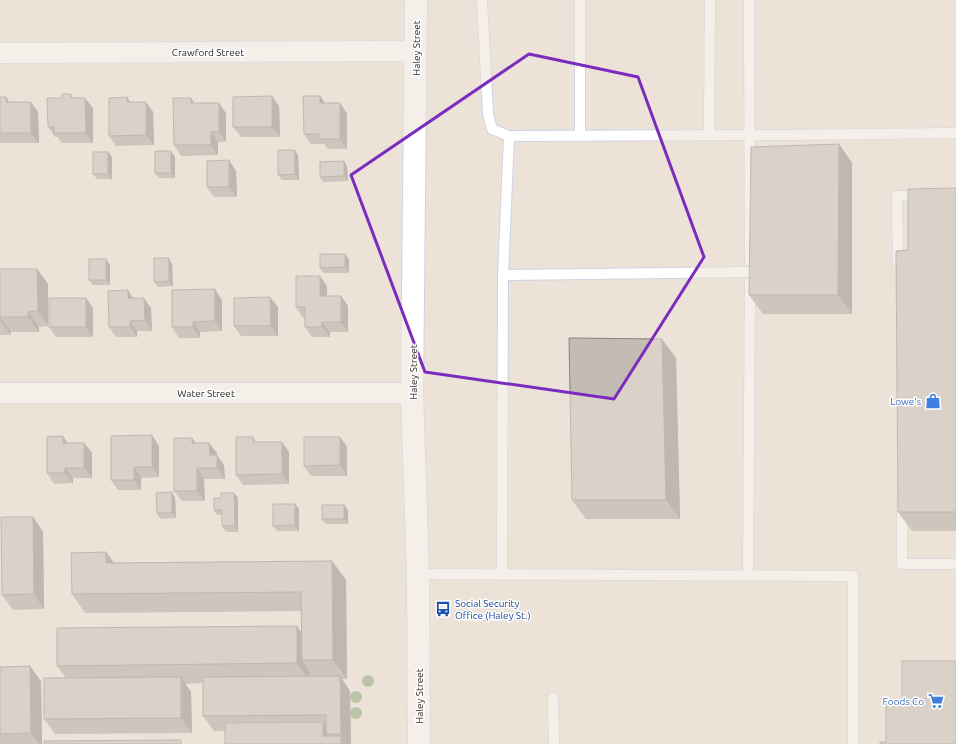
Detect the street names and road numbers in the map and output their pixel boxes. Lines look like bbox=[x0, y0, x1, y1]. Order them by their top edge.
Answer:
street label: Haley Street bbox=[411, 20, 422, 76]
street label: Crawford Street bbox=[172, 47, 244, 58]
street label: Haley Street bbox=[408, 344, 419, 400]
street label: Water Street bbox=[177, 388, 235, 399]
street label: Haley Street bbox=[414, 668, 425, 724]

